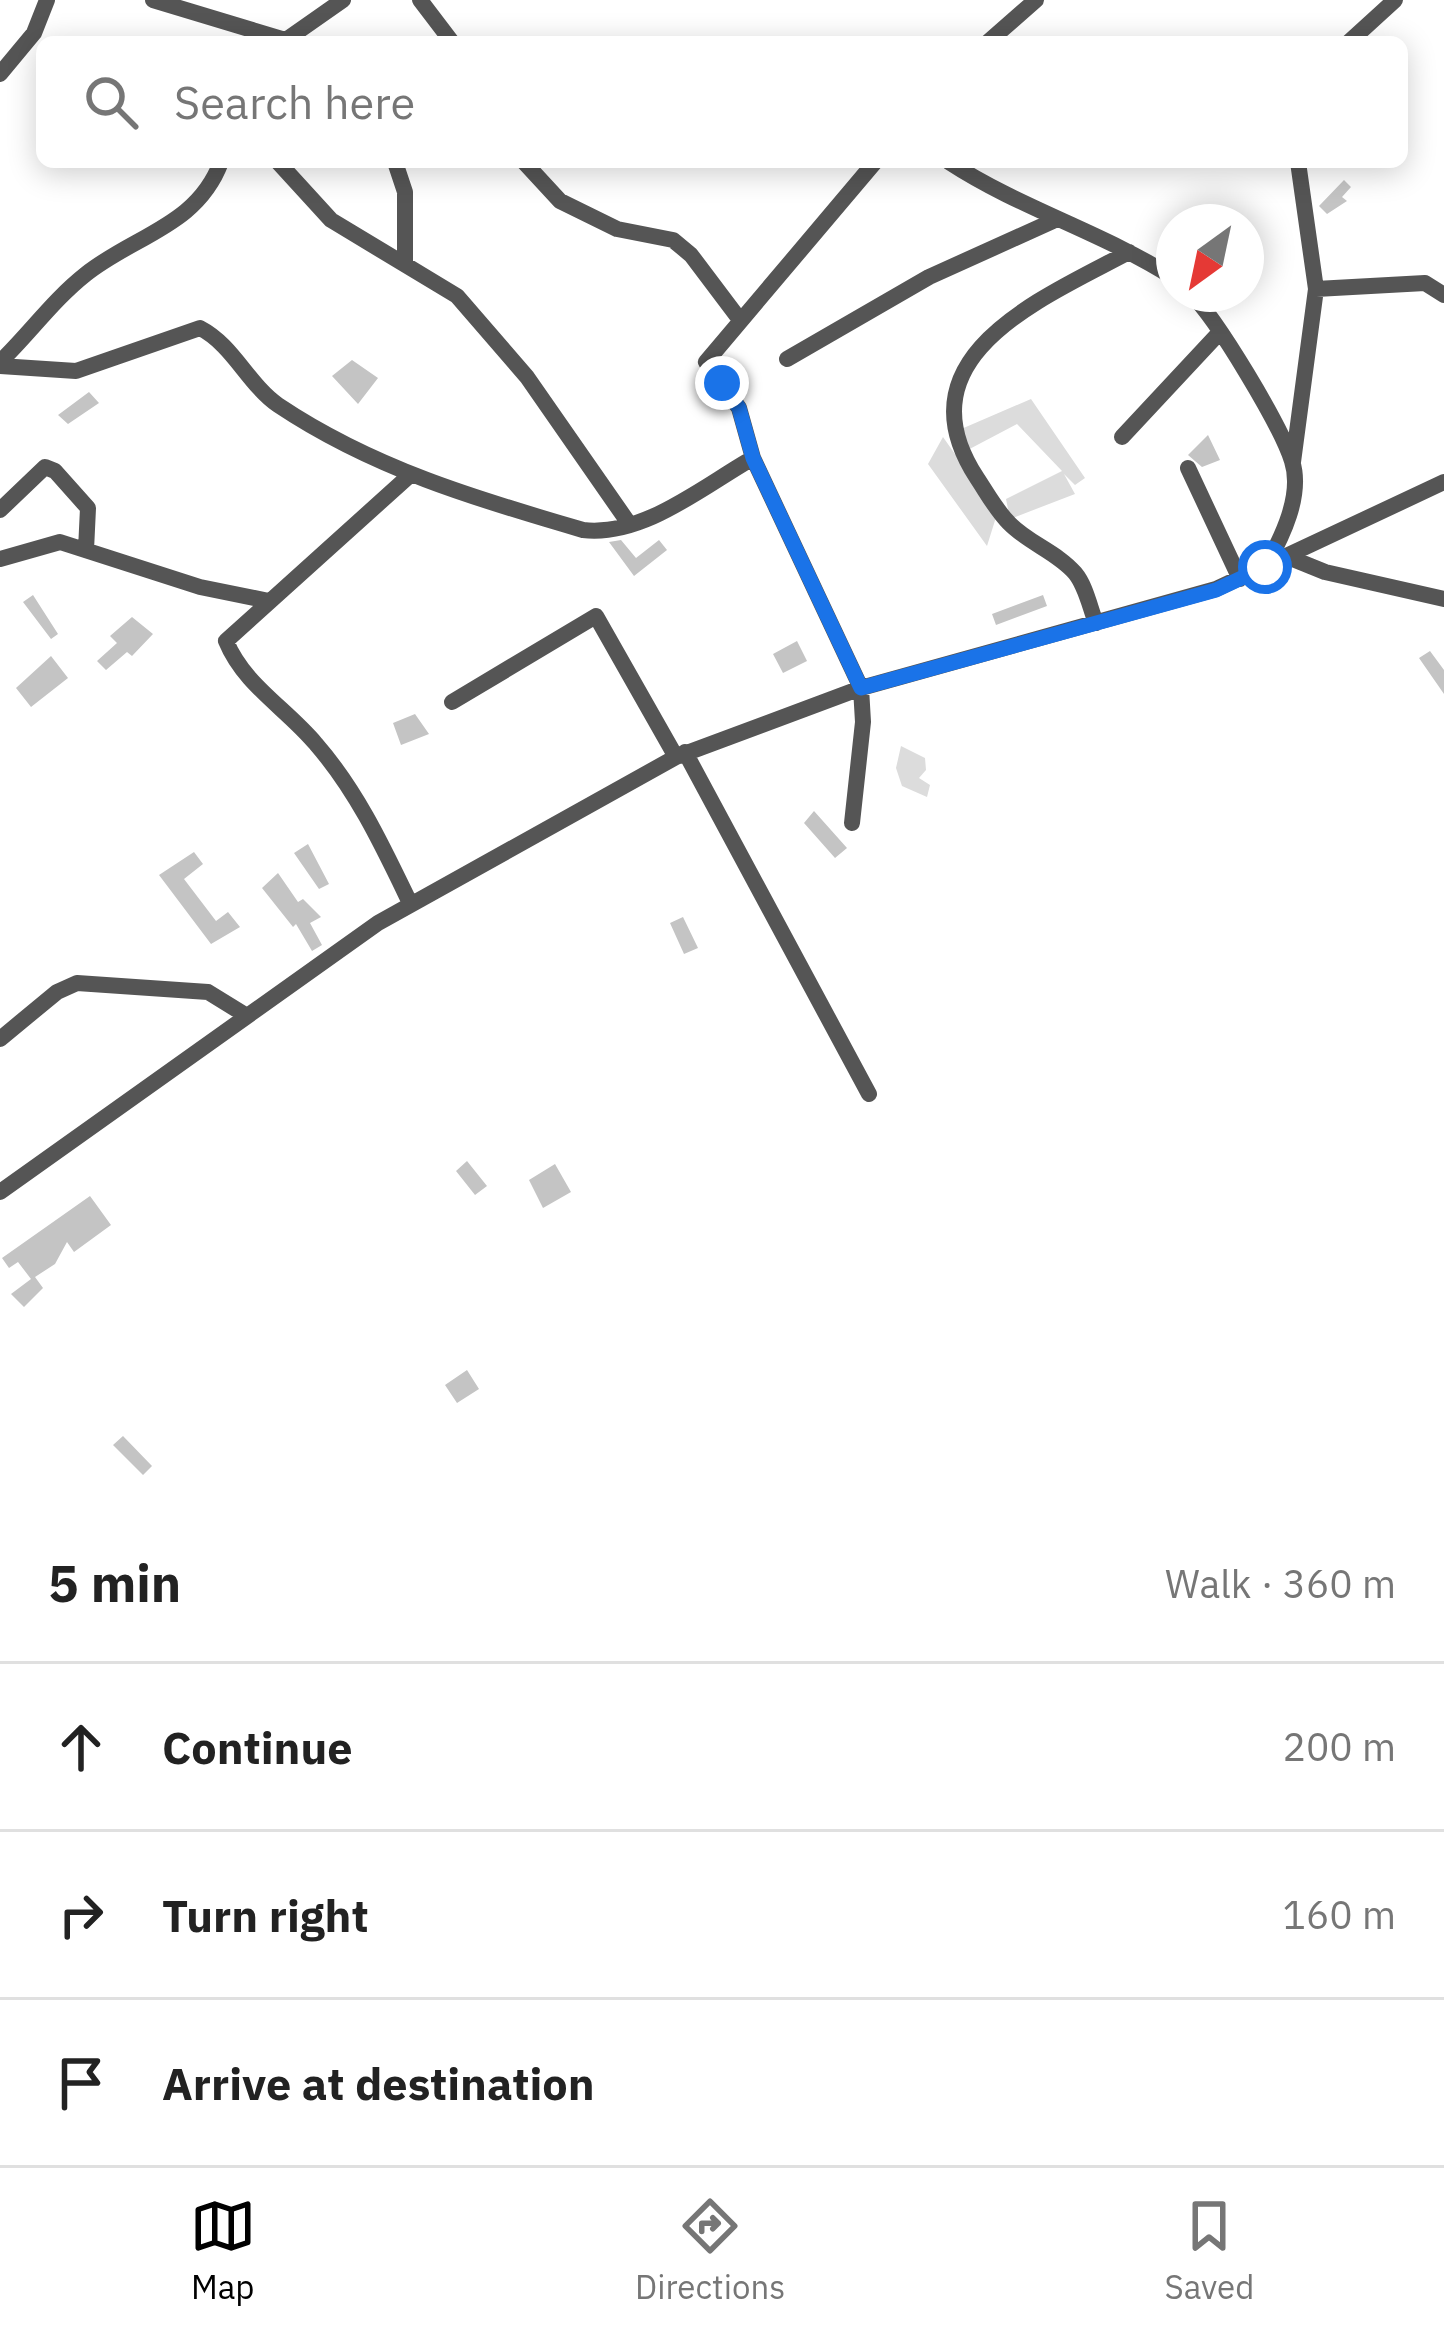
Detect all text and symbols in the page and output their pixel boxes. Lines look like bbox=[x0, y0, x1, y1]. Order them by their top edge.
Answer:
search box bbox=[36, 36, 1408, 168]
icon: search bbox=[78, 69, 144, 135]
text: Search here bbox=[174, 73, 415, 131]
north arrow bbox=[1156, 204, 1264, 312]
route end bbox=[695, 356, 749, 410]
route start bbox=[1238, 540, 1292, 594]
text: 5 min bbox=[48, 1550, 181, 1616]
text: Walk · 360 m bbox=[1165, 1558, 1396, 1609]
icon: ahead bbox=[48, 1714, 114, 1780]
text: Continue bbox=[162, 1718, 353, 1776]
text: 200 m bbox=[1283, 1721, 1396, 1772]
icon: right bbox=[48, 1882, 114, 1948]
text: Turn right bbox=[162, 1886, 369, 1944]
text: 160 m bbox=[1283, 1889, 1396, 1940]
icon: arrive bbox=[48, 2050, 114, 2116]
text: Arrive at destination bbox=[162, 2054, 595, 2112]
tab: Map bbox=[190, 2193, 256, 2308]
tab: Directions bbox=[635, 2193, 785, 2308]
tab: Saved bbox=[1165, 2193, 1254, 2308]

